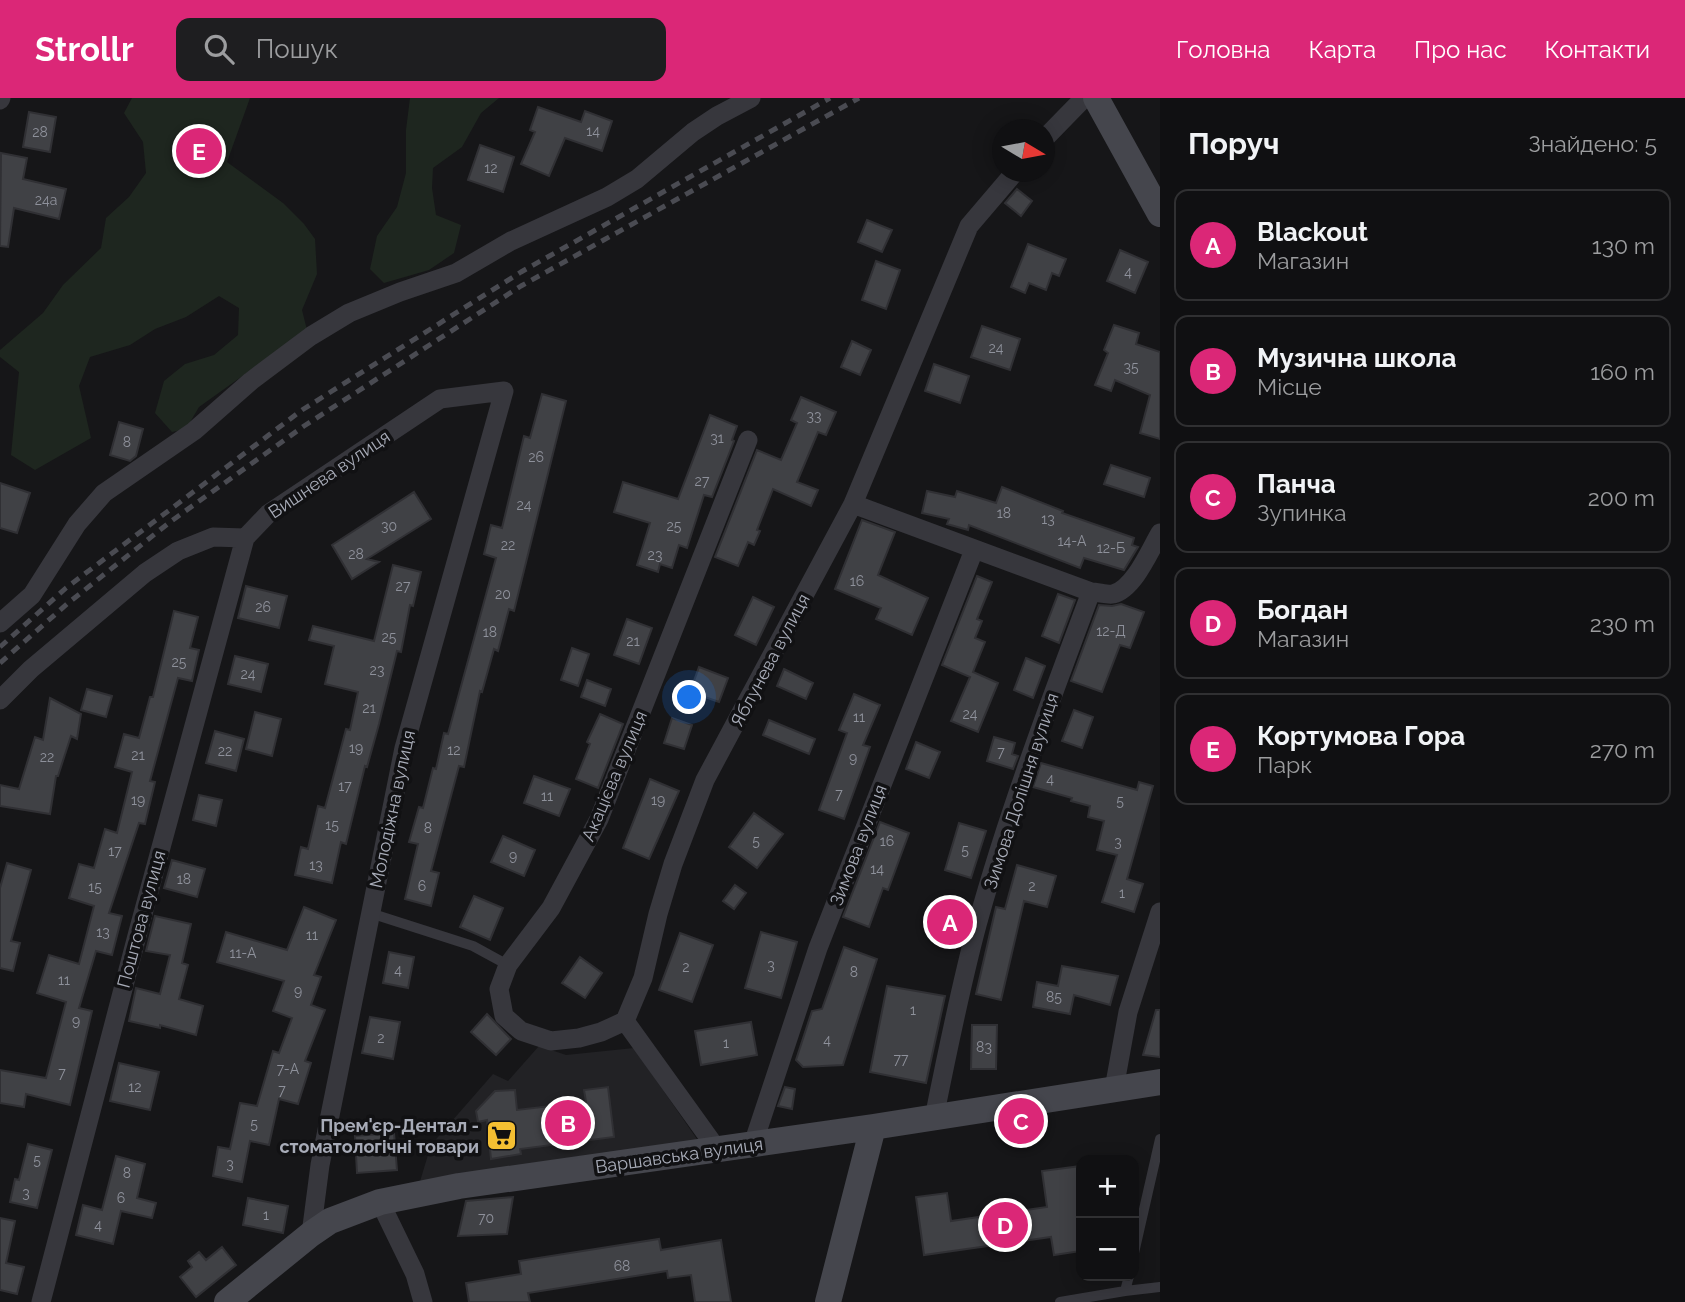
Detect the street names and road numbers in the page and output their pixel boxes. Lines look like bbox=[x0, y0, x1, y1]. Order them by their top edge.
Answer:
street label: Вишнева вулиця bbox=[264, 426, 394, 522]
street label: Яблунева вулиця bbox=[726, 590, 814, 730]
street label: Зимова Долішня вулиця bbox=[979, 690, 1063, 892]
street label: Акацієва вулиця bbox=[577, 708, 651, 844]
street label: Молодіжна вулиця bbox=[365, 728, 419, 890]
street label: Зимова вулиця bbox=[825, 782, 891, 908]
street label: Поштова вулиця bbox=[113, 848, 169, 990]
street label: Варшавська вулиця bbox=[594, 1133, 764, 1177]

